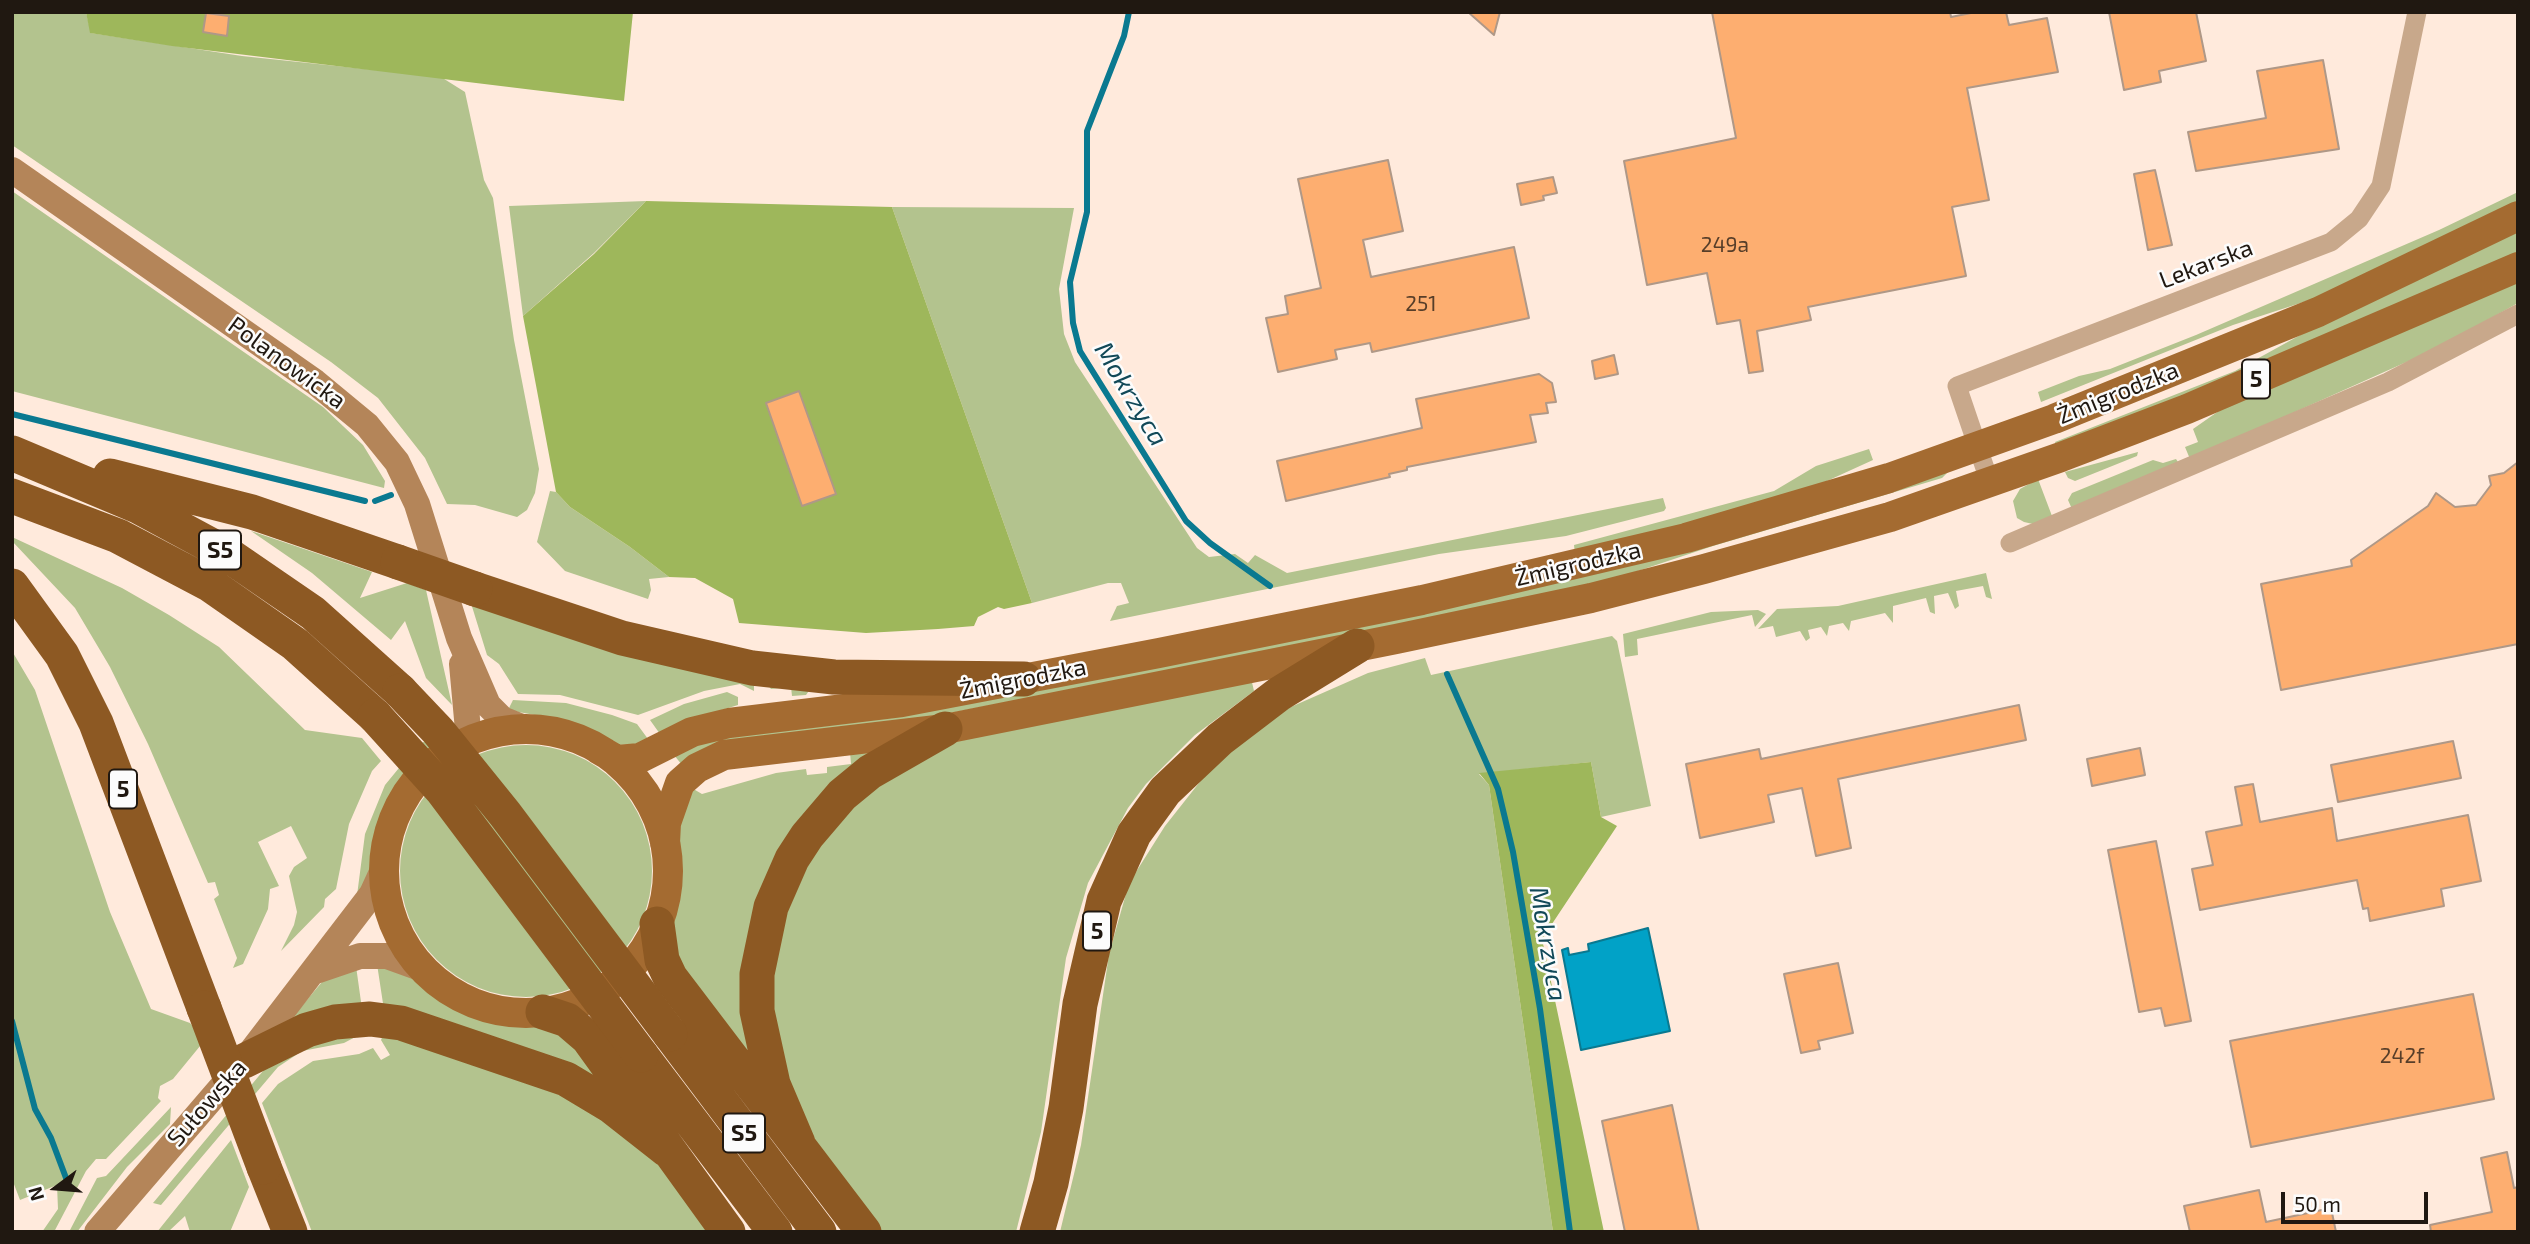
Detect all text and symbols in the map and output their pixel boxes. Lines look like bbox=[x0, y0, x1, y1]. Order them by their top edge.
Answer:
house number: 249a bbox=[1701, 232, 1749, 258]
street label: Lekarska bbox=[2155, 233, 2257, 295]
house number: 251 bbox=[1405, 291, 1437, 317]
street label: Polanowicka bbox=[223, 311, 351, 415]
water label: Mokrzyca bbox=[1088, 336, 1174, 452]
street label: Żmigrodzka bbox=[2053, 356, 2183, 430]
road number: 5 bbox=[2242, 360, 2270, 398]
road number: S5 bbox=[199, 530, 241, 570]
street label: Żmigrodzka bbox=[1512, 536, 1644, 592]
street label: Żmigrodzka bbox=[957, 653, 1089, 705]
road number: 5 bbox=[109, 769, 137, 808]
water label: Mokrzyca bbox=[1523, 884, 1573, 1004]
road number: 5 bbox=[1083, 912, 1111, 950]
house number: 242f bbox=[2380, 1043, 2424, 1069]
street label: Sułowska bbox=[161, 1054, 253, 1152]
road number: S5 bbox=[723, 1114, 765, 1152]
north arrow bbox=[21, 1153, 91, 1223]
scale bar bbox=[2285, 1178, 2432, 1222]
text: N bbox=[22, 1184, 48, 1204]
text: 50 m bbox=[2294, 1191, 2341, 1216]

